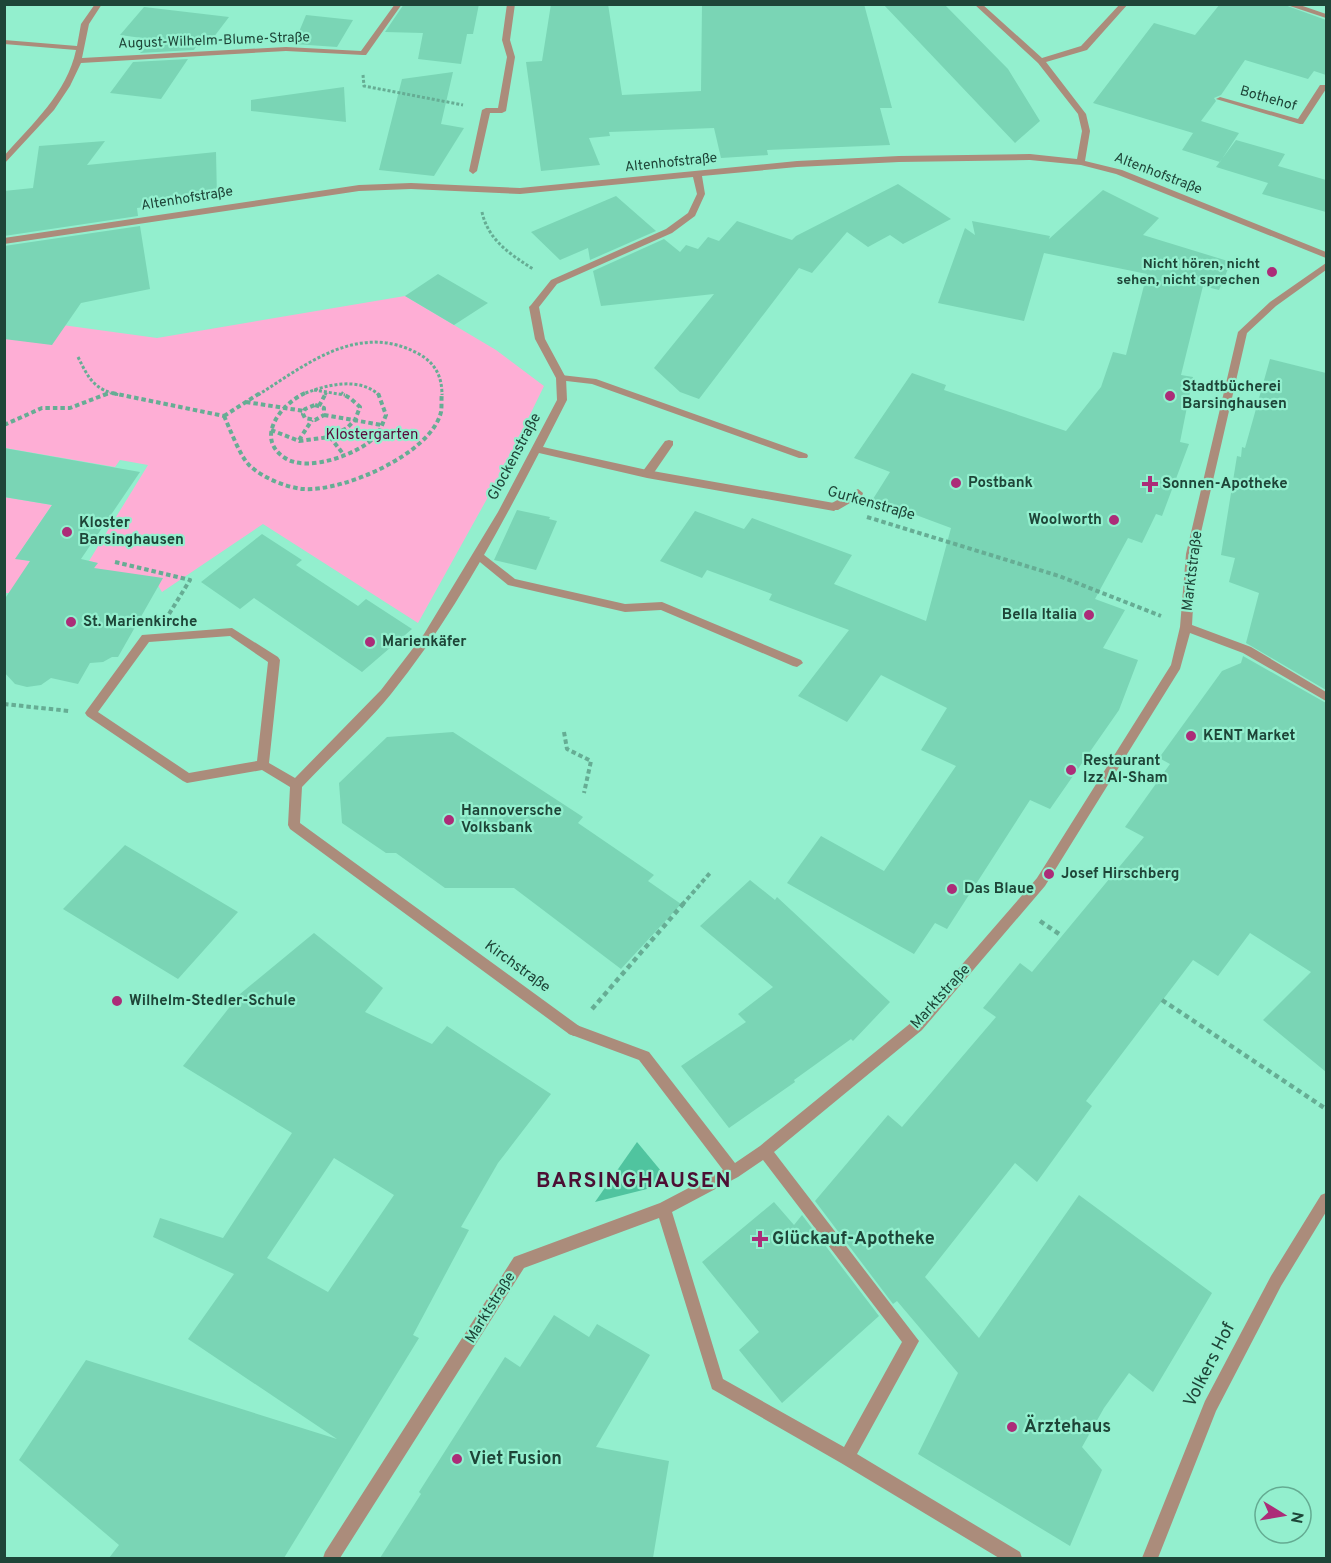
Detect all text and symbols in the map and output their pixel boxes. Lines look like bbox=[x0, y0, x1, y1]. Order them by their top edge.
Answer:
street label: August-Wilhelm-Blume-Straße bbox=[118, 29, 310, 53]
street label: Bothehof bbox=[1238, 83, 1299, 115]
street label: Altenhofstraße bbox=[1112, 149, 1204, 199]
street label: Altenhofstraße bbox=[624, 150, 718, 176]
street label: Altenhofstraße bbox=[140, 183, 234, 215]
place label: Nicht hören, nicht sehen, nicht sprechen bbox=[1116, 256, 1260, 289]
marker: Nicht hören, nicht sehen, nicht sprechen bbox=[1265, 265, 1279, 279]
place label: Stadtbücherei Barsinghausen bbox=[1182, 378, 1287, 414]
marker: Stadtbücherei Barsinghausen bbox=[1163, 389, 1177, 403]
street label: Glockenstraße bbox=[484, 410, 546, 504]
park label: Klostergarten bbox=[325, 426, 419, 445]
place label: Postbank bbox=[968, 474, 1033, 493]
place label: Sonnen-Apotheke bbox=[1162, 475, 1288, 494]
marker: Postbank bbox=[949, 476, 963, 490]
marker: Sonnen-Apotheke bbox=[1143, 477, 1157, 491]
street label: Gurkenstraße bbox=[825, 482, 917, 526]
place label: Woolworth bbox=[1028, 511, 1102, 530]
marker: Woolworth bbox=[1107, 513, 1121, 527]
place label: Kloster Barsinghausen bbox=[79, 514, 184, 550]
marker: Kloster Barsinghausen bbox=[60, 525, 74, 539]
street label: Marktstraße bbox=[1179, 530, 1207, 612]
place label: Bella Italia bbox=[1002, 606, 1077, 625]
marker: Bella Italia bbox=[1082, 608, 1096, 622]
place label: St. Marienkirche bbox=[83, 613, 197, 632]
marker: St. Marienkirche bbox=[64, 615, 78, 629]
place label: Marienkäfer bbox=[382, 633, 467, 652]
marker: Marienkäfer bbox=[363, 635, 377, 649]
place label: KENT Market bbox=[1203, 727, 1296, 746]
marker: KENT Market bbox=[1184, 729, 1198, 743]
place label: Restaurant Izz Al-Sham bbox=[1083, 752, 1168, 788]
marker: Restaurant Izz Al-Sham bbox=[1064, 763, 1078, 777]
place label: Hannoversche Volksbank bbox=[461, 802, 562, 838]
marker: Hannoversche Volksbank bbox=[442, 813, 456, 827]
place label: Josef Hirschberg bbox=[1061, 865, 1179, 884]
marker: Josef Hirschberg bbox=[1042, 867, 1056, 881]
place label: Das Blaue bbox=[964, 880, 1034, 899]
marker: Das Blaue bbox=[945, 882, 959, 896]
street label: Kirchstraße bbox=[480, 937, 554, 997]
street label: Marktstraße bbox=[907, 961, 975, 1033]
place label: Wilhelm-Stedler-Schule bbox=[129, 992, 296, 1011]
marker: Wilhelm-Stedler-Schule bbox=[110, 994, 124, 1008]
district label: BARSINGHAUSEN bbox=[536, 1168, 732, 1195]
place label: Glückauf-Apotheke bbox=[772, 1228, 935, 1251]
marker: Glückauf-Apotheke bbox=[753, 1232, 767, 1246]
street label: Marktstraße bbox=[462, 1269, 520, 1347]
street label: Volkers Hof bbox=[1179, 1319, 1241, 1411]
place label: Ärztehaus bbox=[1024, 1414, 1111, 1439]
marker: Ärztehaus bbox=[1005, 1420, 1019, 1434]
place label: Viet Fusion bbox=[469, 1448, 562, 1471]
marker: Viet Fusion bbox=[450, 1452, 464, 1466]
north arrow bbox=[1253, 1485, 1313, 1545]
text: N bbox=[1285, 1510, 1307, 1525]

